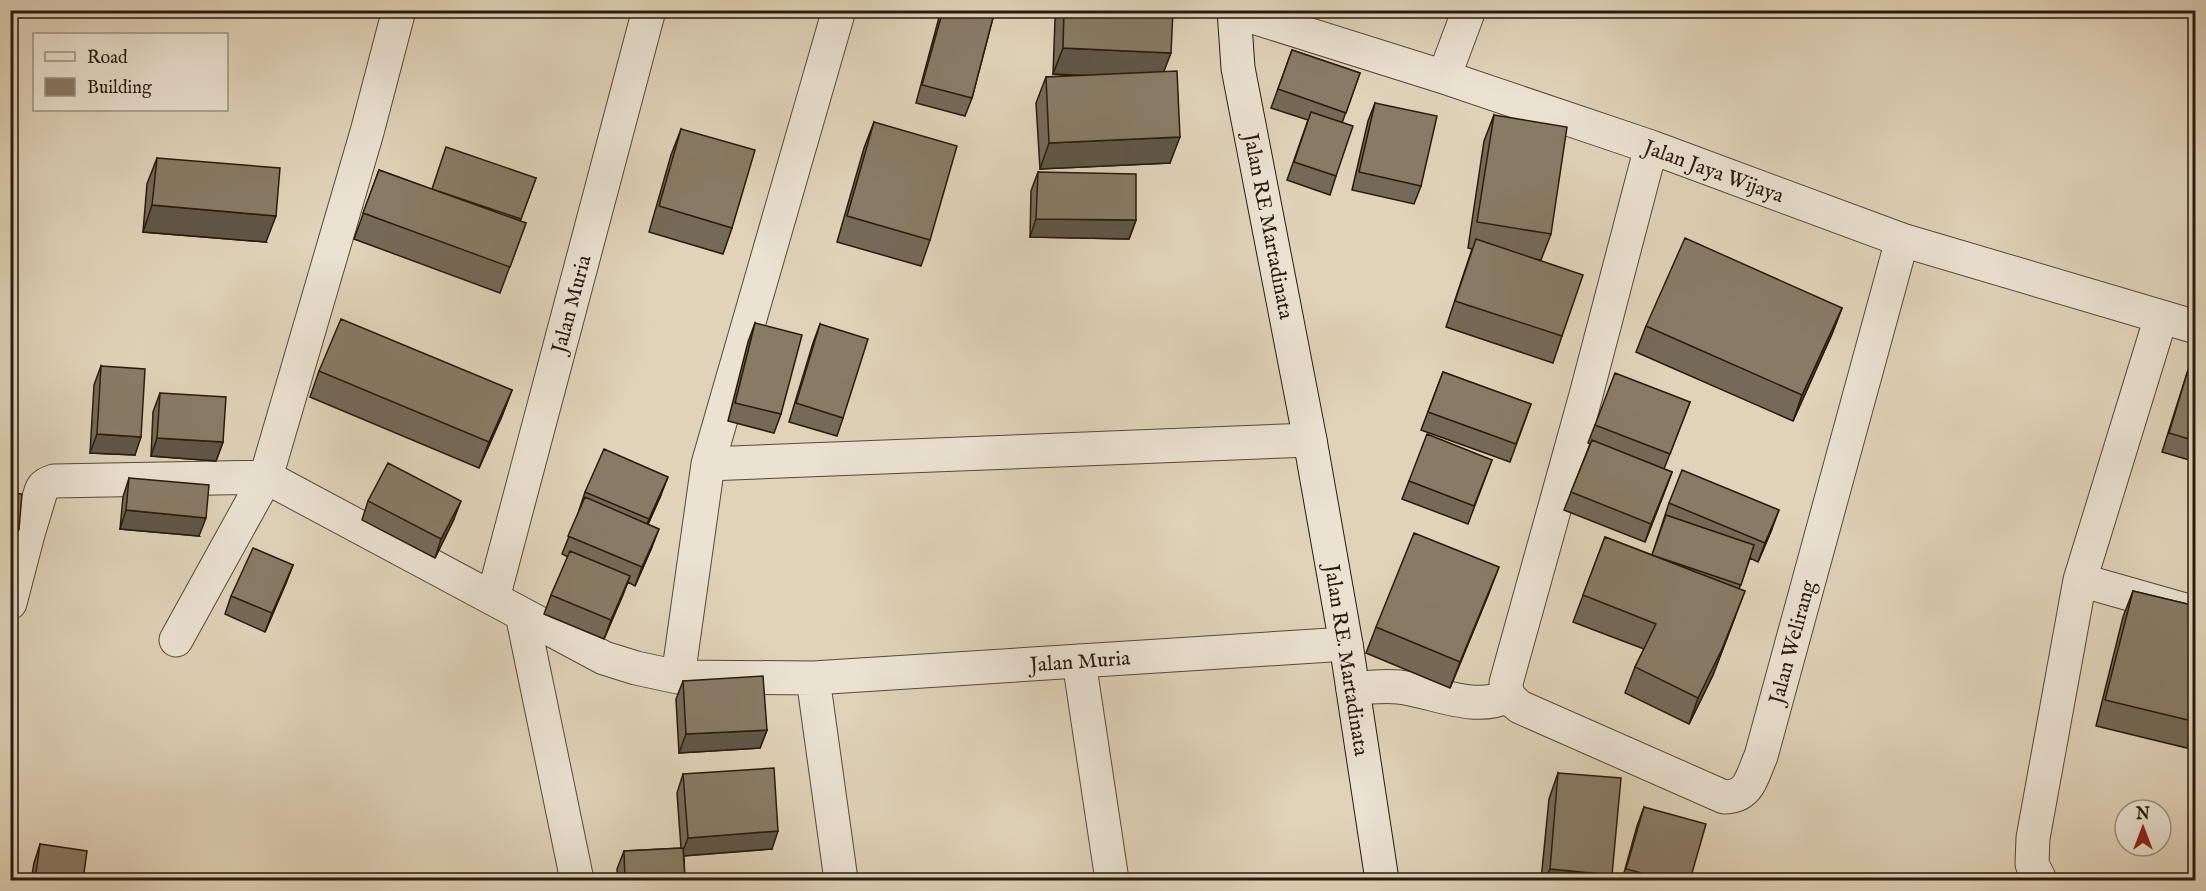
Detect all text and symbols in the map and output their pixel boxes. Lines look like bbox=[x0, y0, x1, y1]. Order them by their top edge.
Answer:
legend bbox=[33, 33, 228, 111]
text: Road bbox=[87, 47, 128, 70]
text: Building bbox=[87, 77, 152, 100]
street label: Jalan RE Martadinata bbox=[1236, 129, 1299, 322]
street label: Jalan Jaya Wijaya bbox=[1638, 134, 1788, 211]
street label: Jalan Muria bbox=[546, 251, 599, 358]
street label: Jalan RE. Martadinata bbox=[1317, 561, 1374, 759]
street label: Jalan Welirang bbox=[1763, 577, 1823, 709]
street label: Jalan Muria bbox=[1027, 645, 1132, 680]
north arrow bbox=[2113, 798, 2173, 858]
text: N bbox=[2135, 805, 2150, 825]

